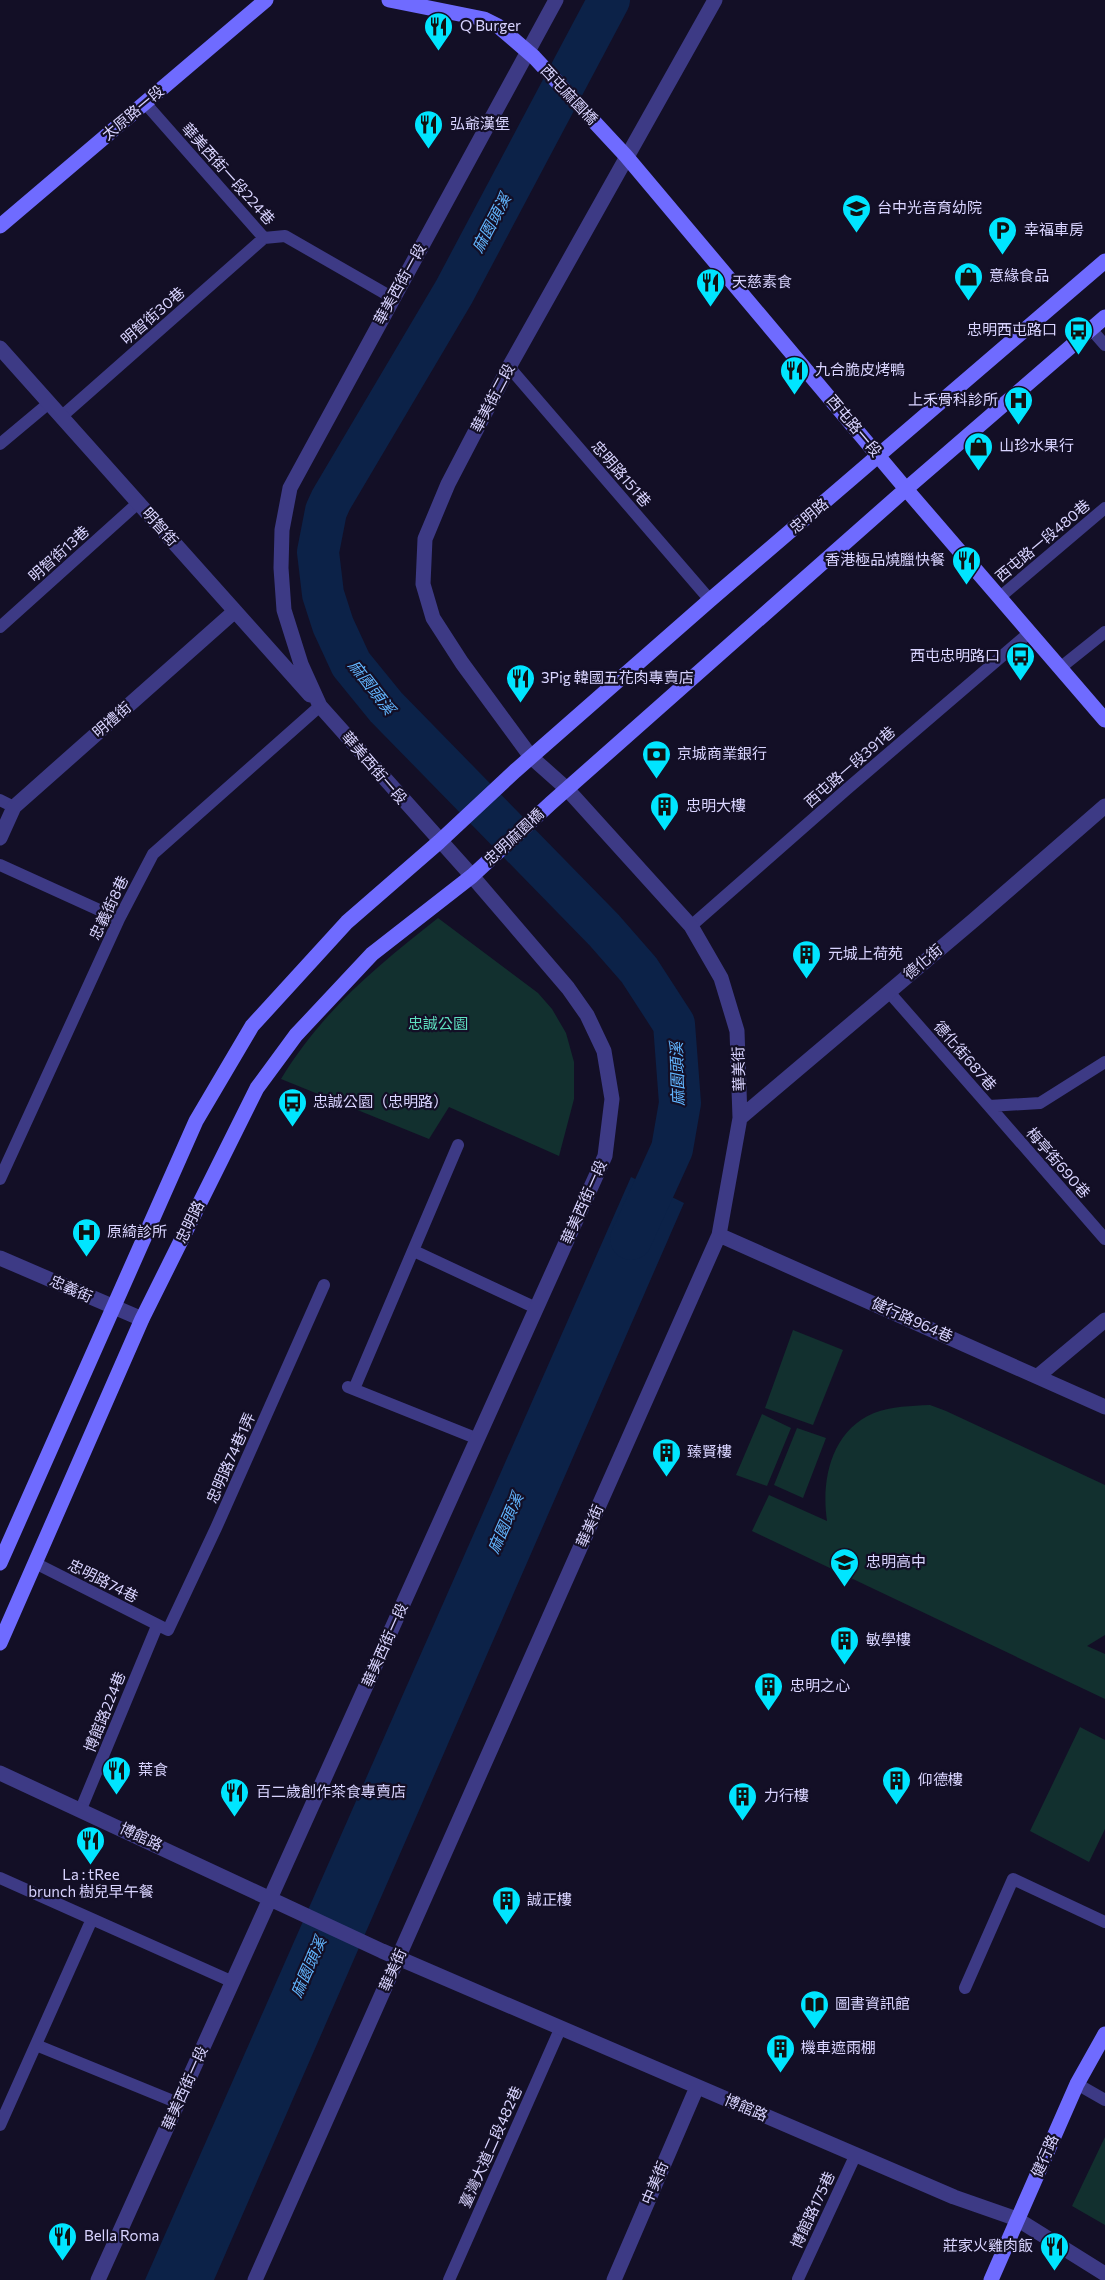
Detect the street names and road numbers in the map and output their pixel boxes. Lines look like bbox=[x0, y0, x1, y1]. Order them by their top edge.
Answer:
street label: 西屯麻園橋 bbox=[538, 61, 602, 128]
street label: 太原路一段 bbox=[98, 81, 167, 143]
street label: 華美西街一段224巷 bbox=[178, 119, 279, 228]
street label: 華美西街一段 bbox=[369, 240, 429, 327]
street label: 明智街30巷 bbox=[117, 283, 188, 348]
street label: 華美街二段 bbox=[467, 360, 518, 435]
street label: 西屯路一段 bbox=[824, 391, 886, 460]
street label: 忠明路151巷 bbox=[588, 437, 655, 510]
street label: 忠明路 bbox=[785, 494, 831, 537]
street label: 西屯路一段480巷 bbox=[991, 495, 1093, 585]
street label: 明智街 bbox=[139, 504, 182, 549]
street label: 明智街13巷 bbox=[24, 521, 92, 585]
street label: 明禮街 bbox=[88, 698, 134, 741]
street label: 西屯路一段391巷 bbox=[800, 722, 898, 810]
street label: 華美西街一段 bbox=[338, 727, 411, 807]
street label: 忠明麻園橋 bbox=[480, 804, 547, 868]
street label: 忠義街8巷 bbox=[85, 873, 131, 943]
street label: 德化街 bbox=[899, 940, 945, 983]
street label: 德化街687巷 bbox=[931, 1017, 1001, 1094]
street label: 華美街 bbox=[728, 1046, 748, 1092]
street label: 梅亭街690巷 bbox=[1023, 1123, 1094, 1201]
street label: 華美西街一段 bbox=[557, 1157, 610, 1246]
street label: 忠明路 bbox=[171, 1197, 207, 1246]
street label: 忠義街 bbox=[47, 1271, 96, 1305]
street label: 健行路964巷 bbox=[869, 1293, 956, 1345]
street label: 忠明路74巷1弄 bbox=[202, 1409, 258, 1506]
street label: 華美街 bbox=[572, 1501, 606, 1550]
street label: 忠明路74巷 bbox=[65, 1555, 141, 1605]
street label: 華美西街一段 bbox=[358, 1600, 411, 1689]
street label: 博館路224巷 bbox=[80, 1669, 128, 1755]
street label: 博館路 bbox=[117, 1818, 166, 1854]
street label: 華美街 bbox=[375, 1945, 409, 1994]
street label: 華美西街一段 bbox=[158, 2043, 211, 2132]
street label: 臺灣大道二段482巷 bbox=[455, 2083, 525, 2210]
street label: 博館路 bbox=[722, 2090, 771, 2124]
street label: 健行路 bbox=[1027, 2131, 1061, 2180]
street label: 中美街 bbox=[637, 2158, 671, 2207]
street label: 博館路175巷 bbox=[786, 2168, 838, 2251]

